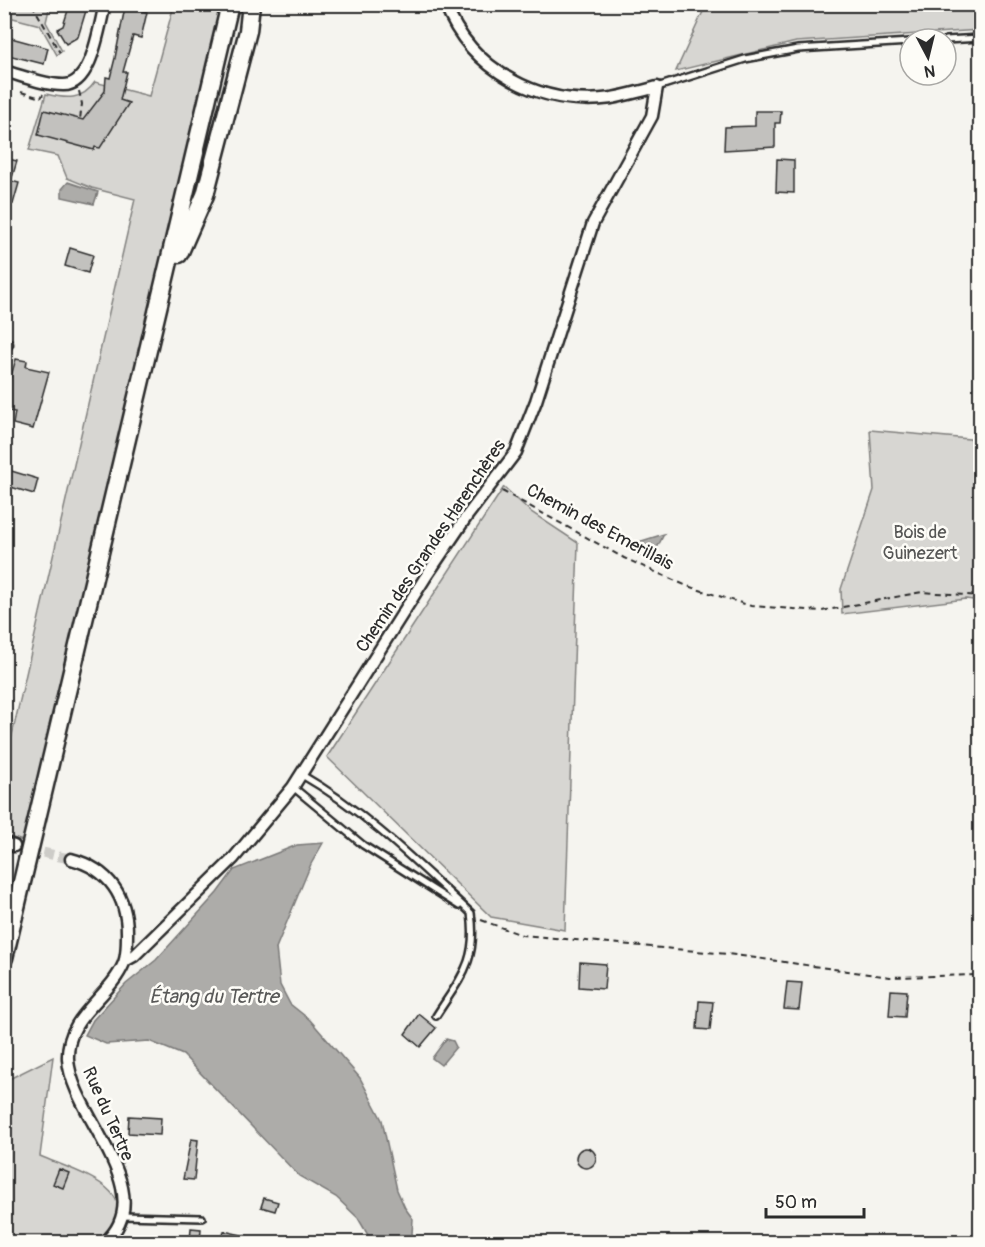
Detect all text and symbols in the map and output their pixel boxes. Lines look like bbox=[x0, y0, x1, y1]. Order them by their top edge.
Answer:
north arrow bbox=[898, 27, 958, 87]
text: N bbox=[923, 60, 936, 82]
street label: Chemin des Grandes Harenchères bbox=[351, 435, 511, 657]
street label: Chemin des Emerillais bbox=[523, 479, 677, 575]
park label: Bois de Guinezert bbox=[882, 521, 958, 565]
water label: Étang du Tertre bbox=[149, 984, 281, 1009]
street label: Rue du Tertre bbox=[77, 1063, 139, 1165]
scale bar bbox=[766, 1181, 864, 1219]
text: 50 m bbox=[775, 1191, 817, 1214]

